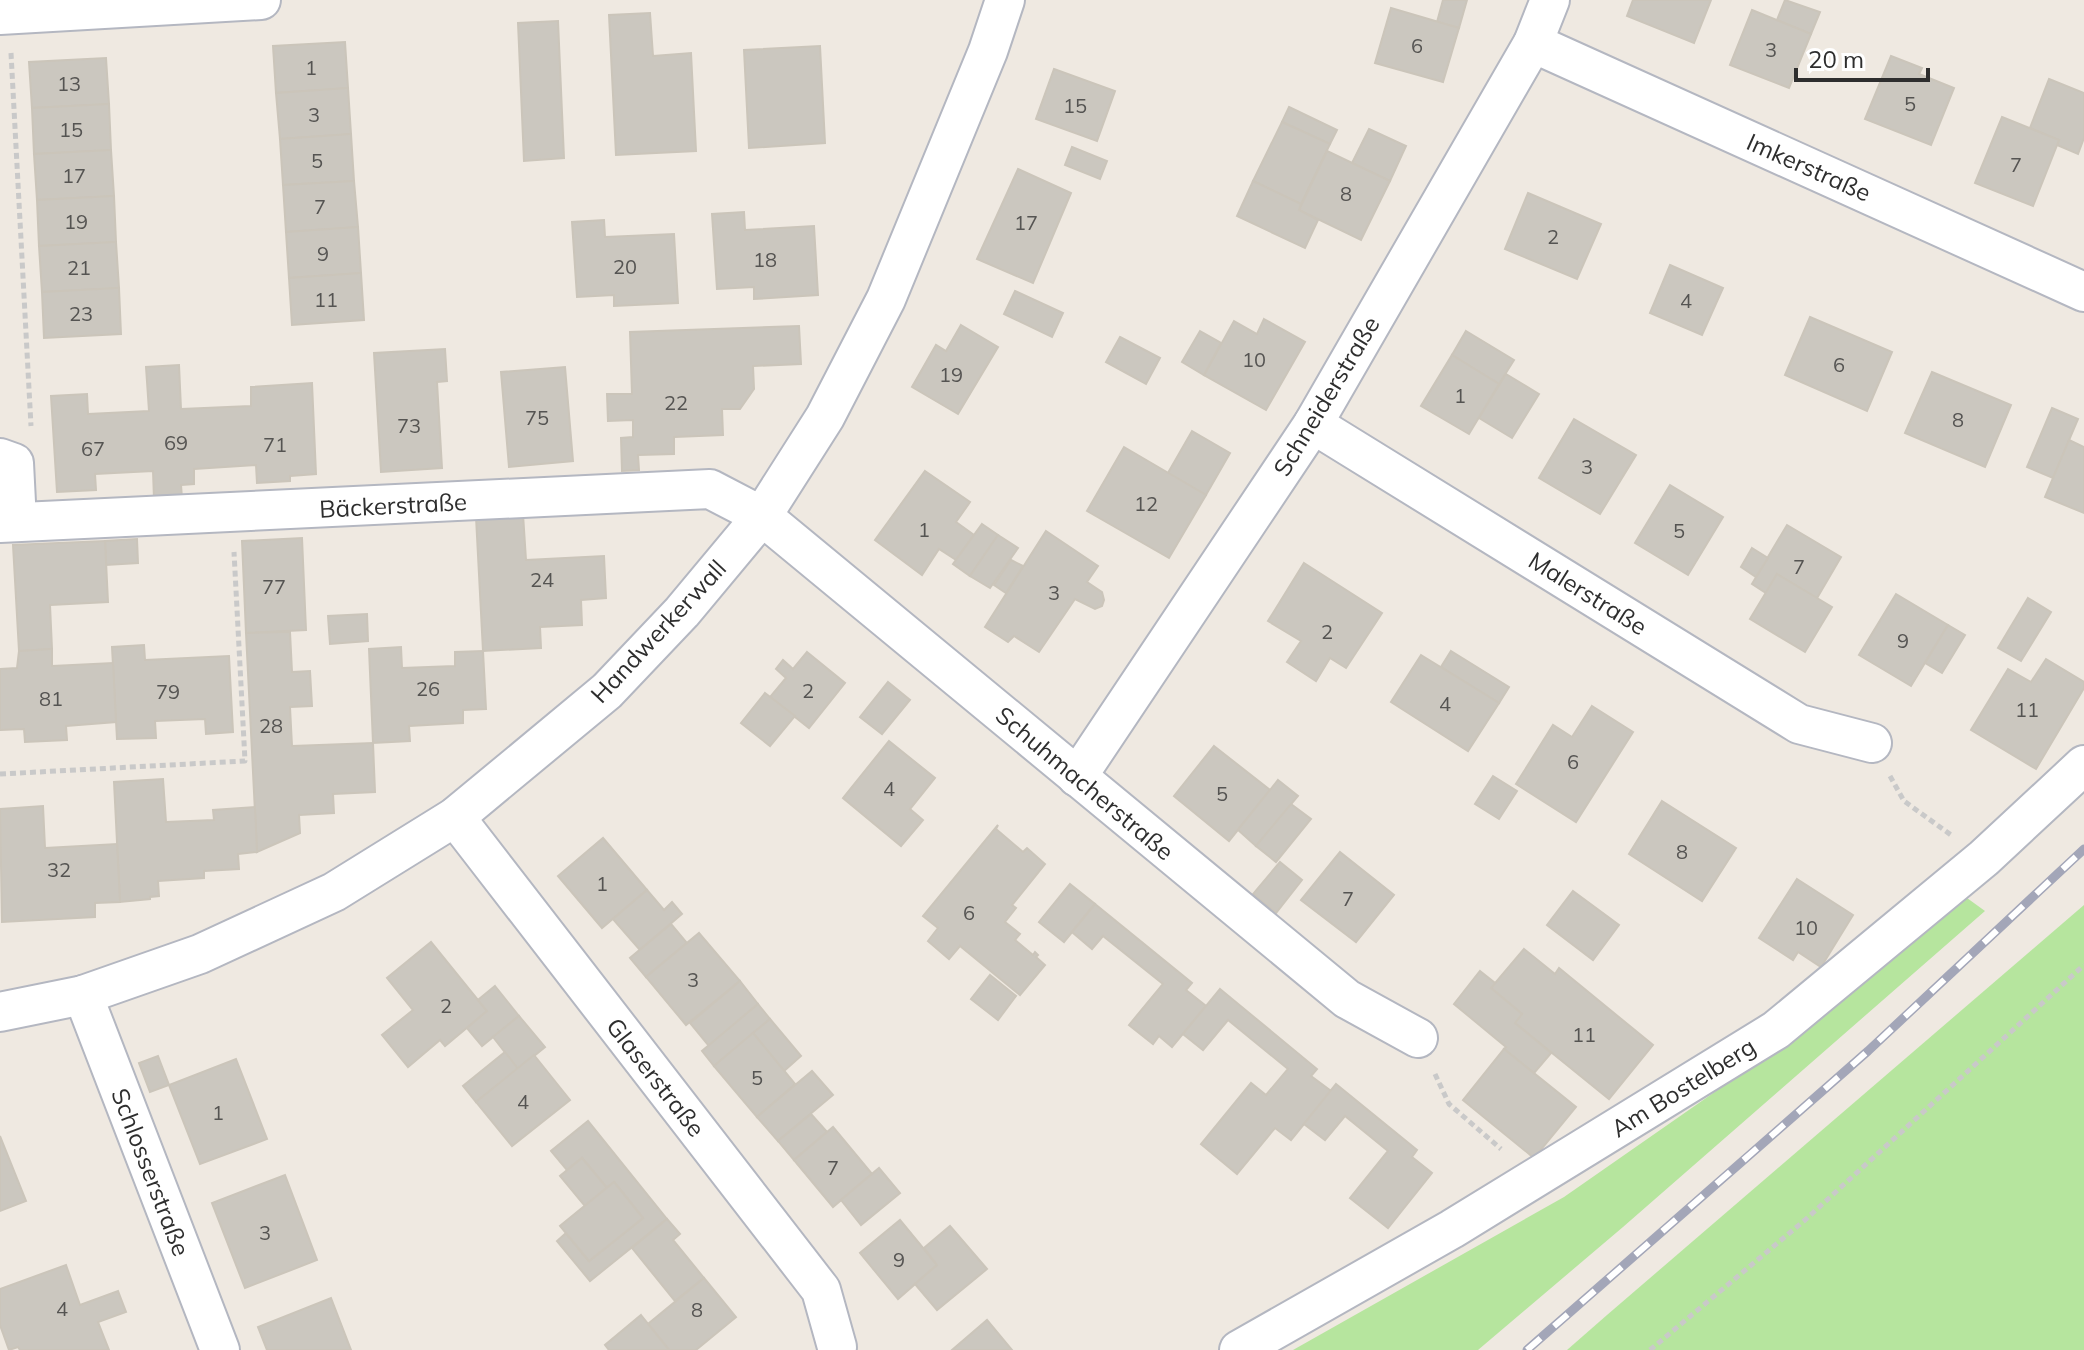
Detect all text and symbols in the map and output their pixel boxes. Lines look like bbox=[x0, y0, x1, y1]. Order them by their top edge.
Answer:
scale bar bbox=[1796, 32, 1928, 82]
house number: 6 bbox=[1411, 33, 1423, 58]
house number: 3 bbox=[1765, 37, 1777, 62]
text: 20 m bbox=[1808, 44, 1864, 74]
house number: 1 bbox=[305, 55, 317, 80]
house number: 13 bbox=[57, 71, 81, 96]
house number: 5 bbox=[1904, 91, 1916, 116]
house number: 15 bbox=[1063, 93, 1087, 118]
house number: 3 bbox=[308, 102, 320, 127]
house number: 15 bbox=[59, 117, 83, 142]
street label: Imkerstraße bbox=[1742, 126, 1876, 208]
house number: 5 bbox=[311, 148, 323, 173]
house number: 7 bbox=[2010, 152, 2022, 177]
house number: 17 bbox=[62, 163, 86, 188]
house number: 8 bbox=[1340, 181, 1352, 206]
house number: 7 bbox=[314, 194, 326, 219]
house number: 19 bbox=[64, 209, 88, 234]
house number: 17 bbox=[1014, 210, 1038, 235]
house number: 2 bbox=[1547, 224, 1559, 249]
house number: 9 bbox=[317, 241, 329, 266]
house number: 18 bbox=[753, 247, 777, 272]
house number: 20 bbox=[613, 254, 637, 279]
house number: 21 bbox=[67, 255, 91, 280]
house number: 11 bbox=[314, 287, 338, 312]
house number: 4 bbox=[1680, 288, 1692, 313]
house number: 23 bbox=[69, 301, 93, 326]
street label: Schneiderstraße bbox=[1266, 311, 1386, 481]
house number: 10 bbox=[1242, 347, 1266, 372]
house number: 6 bbox=[1833, 352, 1845, 377]
house number: 19 bbox=[939, 362, 963, 387]
house number: 1 bbox=[1454, 383, 1466, 408]
house number: 22 bbox=[664, 390, 688, 415]
house number: 75 bbox=[525, 405, 549, 430]
house number: 8 bbox=[1952, 407, 1964, 432]
house number: 73 bbox=[397, 413, 421, 438]
house number: 69 bbox=[164, 430, 188, 455]
house number: 71 bbox=[263, 432, 287, 457]
house number: 67 bbox=[81, 436, 105, 461]
house number: 3 bbox=[1581, 454, 1593, 479]
street label: Bäckerstraße bbox=[318, 486, 468, 524]
house number: 12 bbox=[1134, 491, 1158, 516]
house number: 1 bbox=[918, 517, 930, 542]
house number: 5 bbox=[1673, 518, 1685, 543]
street label: Malerstraße bbox=[1523, 545, 1653, 641]
street label: Handwerkerwall bbox=[584, 553, 732, 709]
house number: 7 bbox=[1793, 554, 1805, 579]
house number: 24 bbox=[530, 567, 554, 592]
house number: 77 bbox=[262, 574, 286, 599]
house number: 3 bbox=[1048, 580, 1060, 605]
house number: 2 bbox=[1321, 619, 1333, 644]
house number: 9 bbox=[1897, 628, 1909, 653]
house number: 26 bbox=[416, 676, 440, 701]
house number: 2 bbox=[802, 678, 814, 703]
house number: 79 bbox=[156, 679, 180, 704]
house number: 81 bbox=[39, 686, 63, 711]
house number: 4 bbox=[1439, 691, 1451, 716]
house number: 11 bbox=[2015, 697, 2039, 722]
street label: Schuhmacherstraße bbox=[990, 700, 1180, 866]
house number: 28 bbox=[259, 713, 283, 738]
house number: 6 bbox=[1567, 749, 1579, 774]
house number: 4 bbox=[883, 776, 895, 801]
house number: 5 bbox=[1216, 781, 1228, 806]
house number: 8 bbox=[1676, 839, 1688, 864]
house number: 32 bbox=[47, 857, 71, 882]
house number: 1 bbox=[596, 871, 608, 896]
house number: 7 bbox=[1342, 886, 1354, 911]
house number: 6 bbox=[963, 900, 975, 925]
house number: 10 bbox=[1794, 915, 1818, 940]
house number: 3 bbox=[687, 967, 699, 992]
house number: 2 bbox=[440, 993, 452, 1018]
street label: Glaserstraße bbox=[600, 1012, 712, 1142]
house number: 11 bbox=[1572, 1022, 1596, 1047]
street label: Am Bostelberg bbox=[1605, 1031, 1761, 1143]
house number: 5 bbox=[751, 1065, 763, 1090]
street label: Schlosserstraße bbox=[105, 1084, 197, 1260]
house number: 4 bbox=[517, 1089, 529, 1114]
house number: 1 bbox=[212, 1100, 224, 1125]
house number: 7 bbox=[827, 1155, 839, 1180]
house number: 3 bbox=[259, 1220, 271, 1245]
house number: 9 bbox=[893, 1247, 905, 1272]
house number: 4 bbox=[56, 1296, 68, 1321]
house number: 8 bbox=[691, 1297, 703, 1322]

